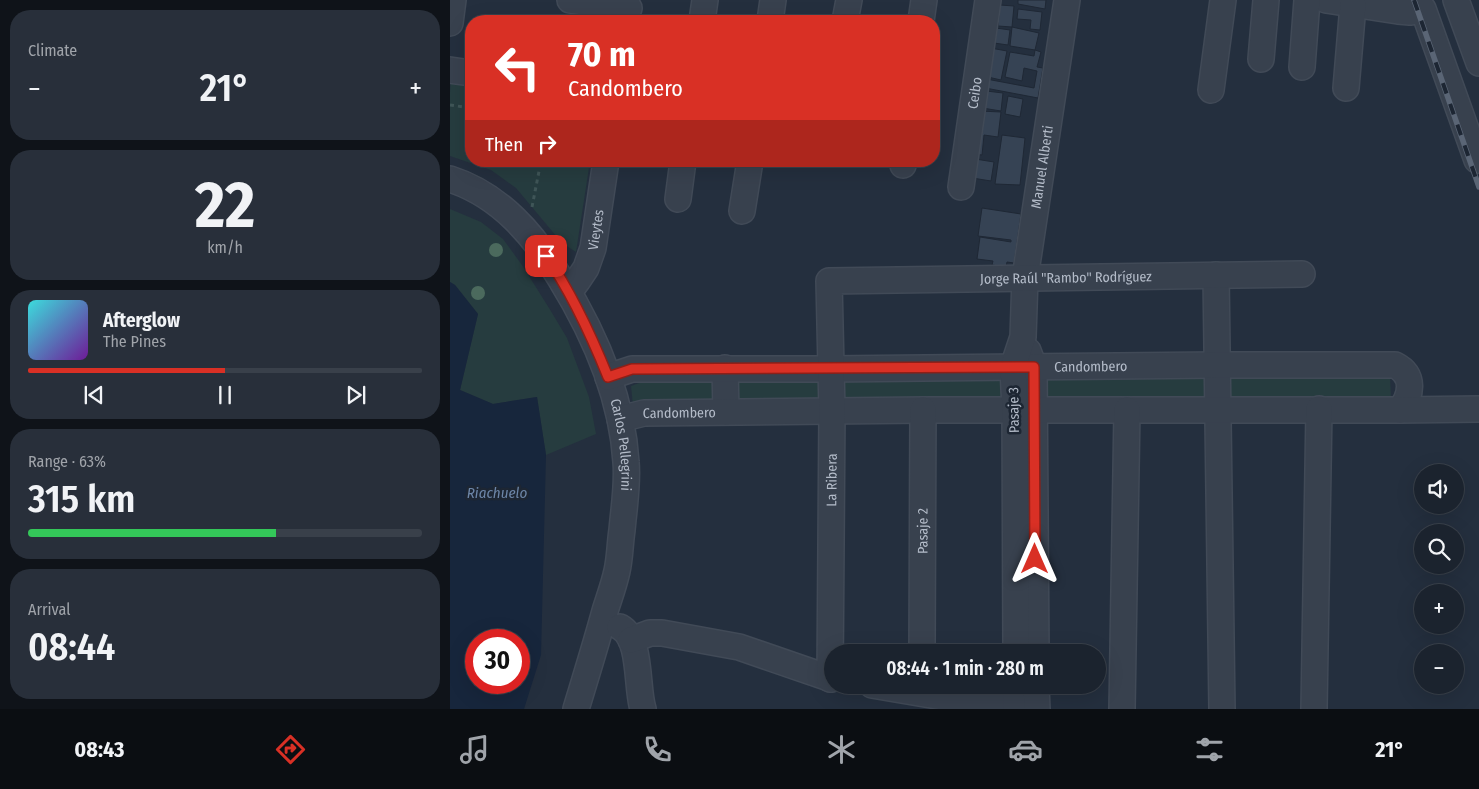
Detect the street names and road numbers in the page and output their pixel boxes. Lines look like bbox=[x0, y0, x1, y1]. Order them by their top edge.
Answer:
street label: Ceibo bbox=[964, 76, 985, 110]
street label: Manuel Alberti bbox=[1027, 124, 1056, 210]
street label: Vieytes bbox=[584, 208, 607, 251]
street label: Jorge Raúl "Rambo" Rodríguez bbox=[980, 268, 1152, 287]
street label: Candombero bbox=[1054, 357, 1127, 375]
street label: Pasaje 3 bbox=[1005, 387, 1023, 433]
street label: Carlos Pellegrini bbox=[607, 397, 635, 491]
street label: Candombero bbox=[643, 404, 716, 422]
street label: La Ribera bbox=[823, 453, 840, 507]
street label: Pasaje 2 bbox=[914, 508, 931, 554]

